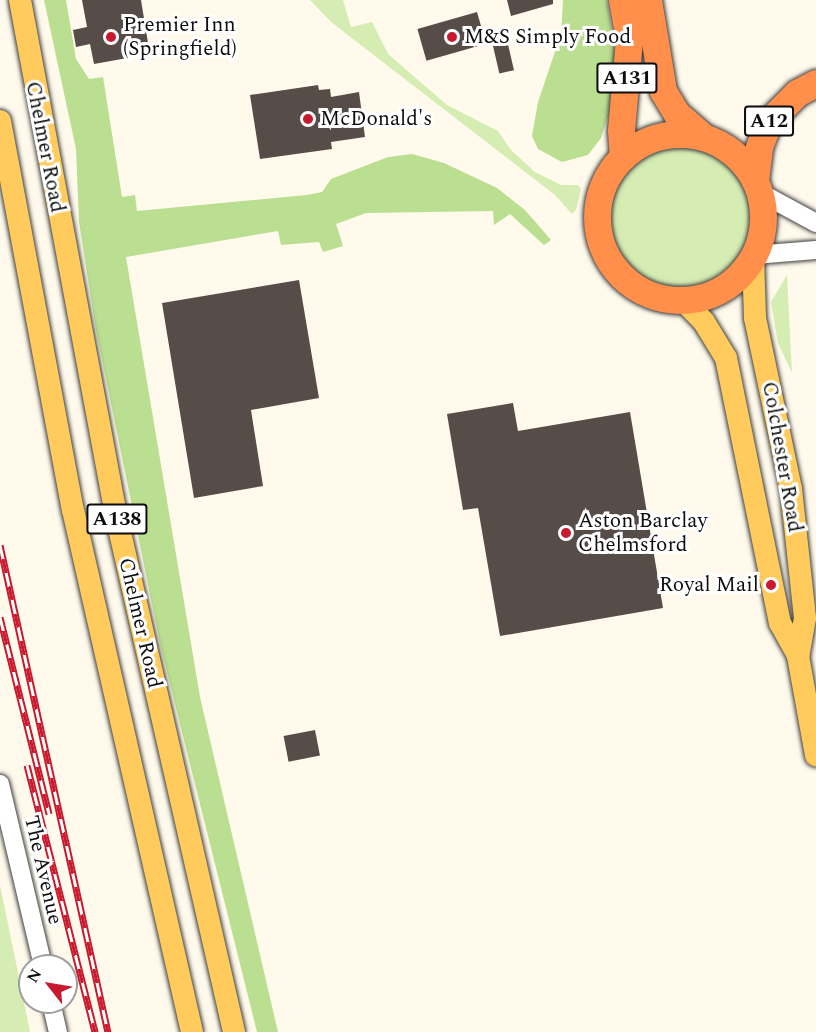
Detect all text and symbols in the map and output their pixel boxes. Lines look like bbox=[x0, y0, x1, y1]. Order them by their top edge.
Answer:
place label: Premier Inn (Springfield) bbox=[123, 12, 237, 62]
place label: M&S Simply Food bbox=[464, 24, 631, 50]
marker: Premier Inn (Springfield) bbox=[104, 30, 118, 44]
marker: M&S Simply Food bbox=[445, 30, 459, 44]
road number: A131 bbox=[596, 61, 658, 95]
street label: Chelmer Road bbox=[20, 79, 70, 215]
road number: A12 bbox=[744, 104, 794, 138]
place label: McDonald's bbox=[320, 106, 432, 132]
marker: McDonald's bbox=[301, 112, 315, 126]
street label: Colchester Road bbox=[756, 380, 808, 534]
road number: A138 bbox=[86, 502, 148, 536]
place label: Aston Barclay Chelmsford bbox=[578, 508, 708, 558]
marker: Aston Barclay Chelmsford bbox=[559, 526, 573, 540]
street label: Chelmer Road bbox=[113, 555, 167, 691]
place label: Royal Mail bbox=[659, 572, 759, 598]
marker: Royal Mail bbox=[764, 578, 778, 592]
street label: The Avenue bbox=[18, 813, 68, 927]
north arrow bbox=[18, 954, 78, 1014]
text: N bbox=[21, 964, 48, 988]

